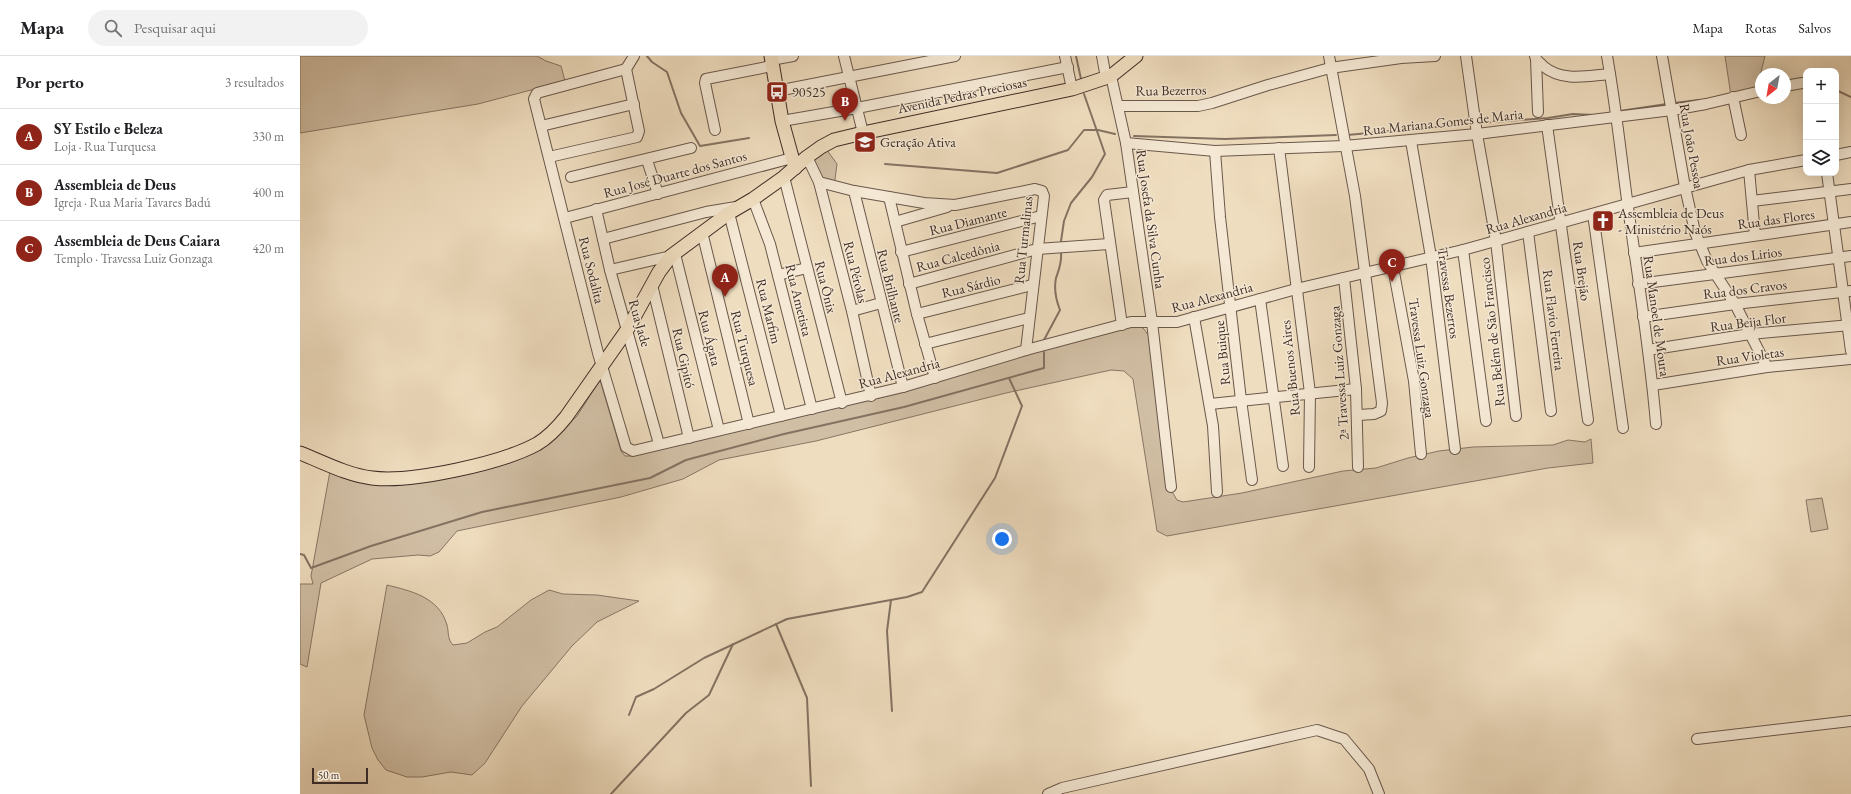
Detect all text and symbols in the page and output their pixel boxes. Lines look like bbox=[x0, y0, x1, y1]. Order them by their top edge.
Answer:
search box bbox=[88, 10, 368, 46]
text: Mapa bbox=[20, 15, 64, 40]
icon: search bbox=[102, 17, 124, 39]
text: Pesquisar aqui bbox=[134, 18, 216, 37]
text: Mapa bbox=[1692, 19, 1723, 37]
text: Rotas bbox=[1745, 19, 1776, 37]
text: Salvos bbox=[1798, 19, 1831, 37]
north arrow bbox=[1755, 68, 1791, 104]
map controls bbox=[1803, 68, 1839, 176]
button: + bbox=[1803, 68, 1839, 104]
text: Por perto bbox=[16, 71, 84, 93]
street label: Avenida Pedras Preciosas bbox=[895, 72, 1029, 118]
text: 3 resultados bbox=[225, 74, 284, 91]
bus stop icon: 90525 bbox=[764, 79, 790, 105]
street label: Rua Bezerros bbox=[1135, 80, 1207, 100]
place label: 90525 bbox=[792, 83, 826, 101]
pin: B bbox=[832, 88, 858, 121]
street label: Rua João Pessoa bbox=[1676, 102, 1708, 190]
button: − bbox=[1803, 104, 1839, 140]
street label: Rua Mariana Gomes de Maria bbox=[1362, 105, 1524, 139]
text: SY Estilo e Beleza bbox=[54, 119, 163, 138]
text: A bbox=[24, 128, 34, 145]
text: 330 m bbox=[253, 128, 284, 145]
school or university icon: Geração Ativa bbox=[852, 129, 878, 155]
place label: Geração Ativa bbox=[880, 133, 956, 151]
text: Loja · Rua Turquesa bbox=[54, 138, 156, 155]
button: layers bbox=[1803, 140, 1839, 176]
street label: Rua José Duarte dos Santos bbox=[601, 146, 749, 202]
street label: Rua Josefa da Silva Cunha bbox=[1132, 148, 1170, 290]
text: Assembleia de Deus bbox=[54, 175, 176, 194]
text: B bbox=[25, 184, 33, 201]
text: 400 m bbox=[253, 184, 284, 201]
text: Igreja · Rua Maria Tavares Badú bbox=[54, 194, 211, 211]
street label: Rua Turmalinas bbox=[1009, 195, 1037, 285]
street label: Rua Alexandria bbox=[1483, 198, 1569, 238]
street label: Rua Diamante bbox=[927, 203, 1009, 239]
place label: Assembleia de Deus - Ministério Naós bbox=[1617, 204, 1724, 238]
street label: Rua das Flores bbox=[1736, 205, 1816, 233]
church icon: Assembleia de Deus - Ministério Naós bbox=[1590, 208, 1616, 234]
text: Assembleia de Deus Caiara bbox=[54, 231, 220, 250]
street label: Rua Sodalita bbox=[575, 235, 609, 306]
street label: Rua Calcedônia bbox=[914, 236, 1002, 276]
street label: Rua Pérolas bbox=[840, 239, 872, 305]
text: C bbox=[24, 240, 34, 257]
text: 420 m bbox=[253, 240, 284, 257]
street label: Rua Brejão bbox=[1569, 240, 1595, 302]
street label: Rua dos Lirios bbox=[1703, 242, 1783, 270]
street label: Travessa Bezerros bbox=[1434, 246, 1464, 340]
street label: Rua Brilhante bbox=[873, 247, 909, 325]
pin: C bbox=[1379, 249, 1405, 282]
text: Templo · Travessa Luiz Gonzaga bbox=[54, 250, 213, 267]
street label: Rua Manoel de Moura bbox=[1640, 254, 1674, 378]
street label: Rua Belém de São Francisco bbox=[1475, 256, 1509, 407]
street label: Rua Ônix bbox=[811, 259, 841, 315]
street label: Rua Ametista bbox=[781, 262, 817, 339]
pin: A bbox=[712, 264, 738, 297]
street label: Rua Flavio Ferreira bbox=[1539, 268, 1569, 372]
street label: Rua Sárdio bbox=[940, 270, 1002, 302]
street label: Rua dos Cravos bbox=[1702, 275, 1788, 303]
street label: Rua Marfim bbox=[752, 277, 786, 346]
street label: Rua Alexandria bbox=[1169, 277, 1255, 317]
street label: Rua Jade bbox=[625, 297, 656, 349]
street label: Travessa Luiz Gonzaga bbox=[1405, 297, 1439, 419]
street label: 2ª Travessa Luiz Gonzaga bbox=[1325, 305, 1353, 441]
street label: Rua Ágata bbox=[694, 308, 726, 368]
street label: Rua Turquesa bbox=[727, 308, 763, 388]
street label: Rua Beija Flor bbox=[1709, 308, 1787, 336]
street label: Rua Buique bbox=[1210, 319, 1234, 386]
street label: Rua Buenos Aires bbox=[1276, 319, 1304, 417]
street label: Rua Gipitó bbox=[668, 326, 700, 390]
street label: Rua Violetas bbox=[1715, 342, 1786, 370]
street label: Rua Alexandria bbox=[856, 353, 942, 393]
your location bbox=[992, 529, 1012, 549]
scale bar bbox=[312, 766, 368, 785]
text: 50 m bbox=[318, 768, 339, 782]

